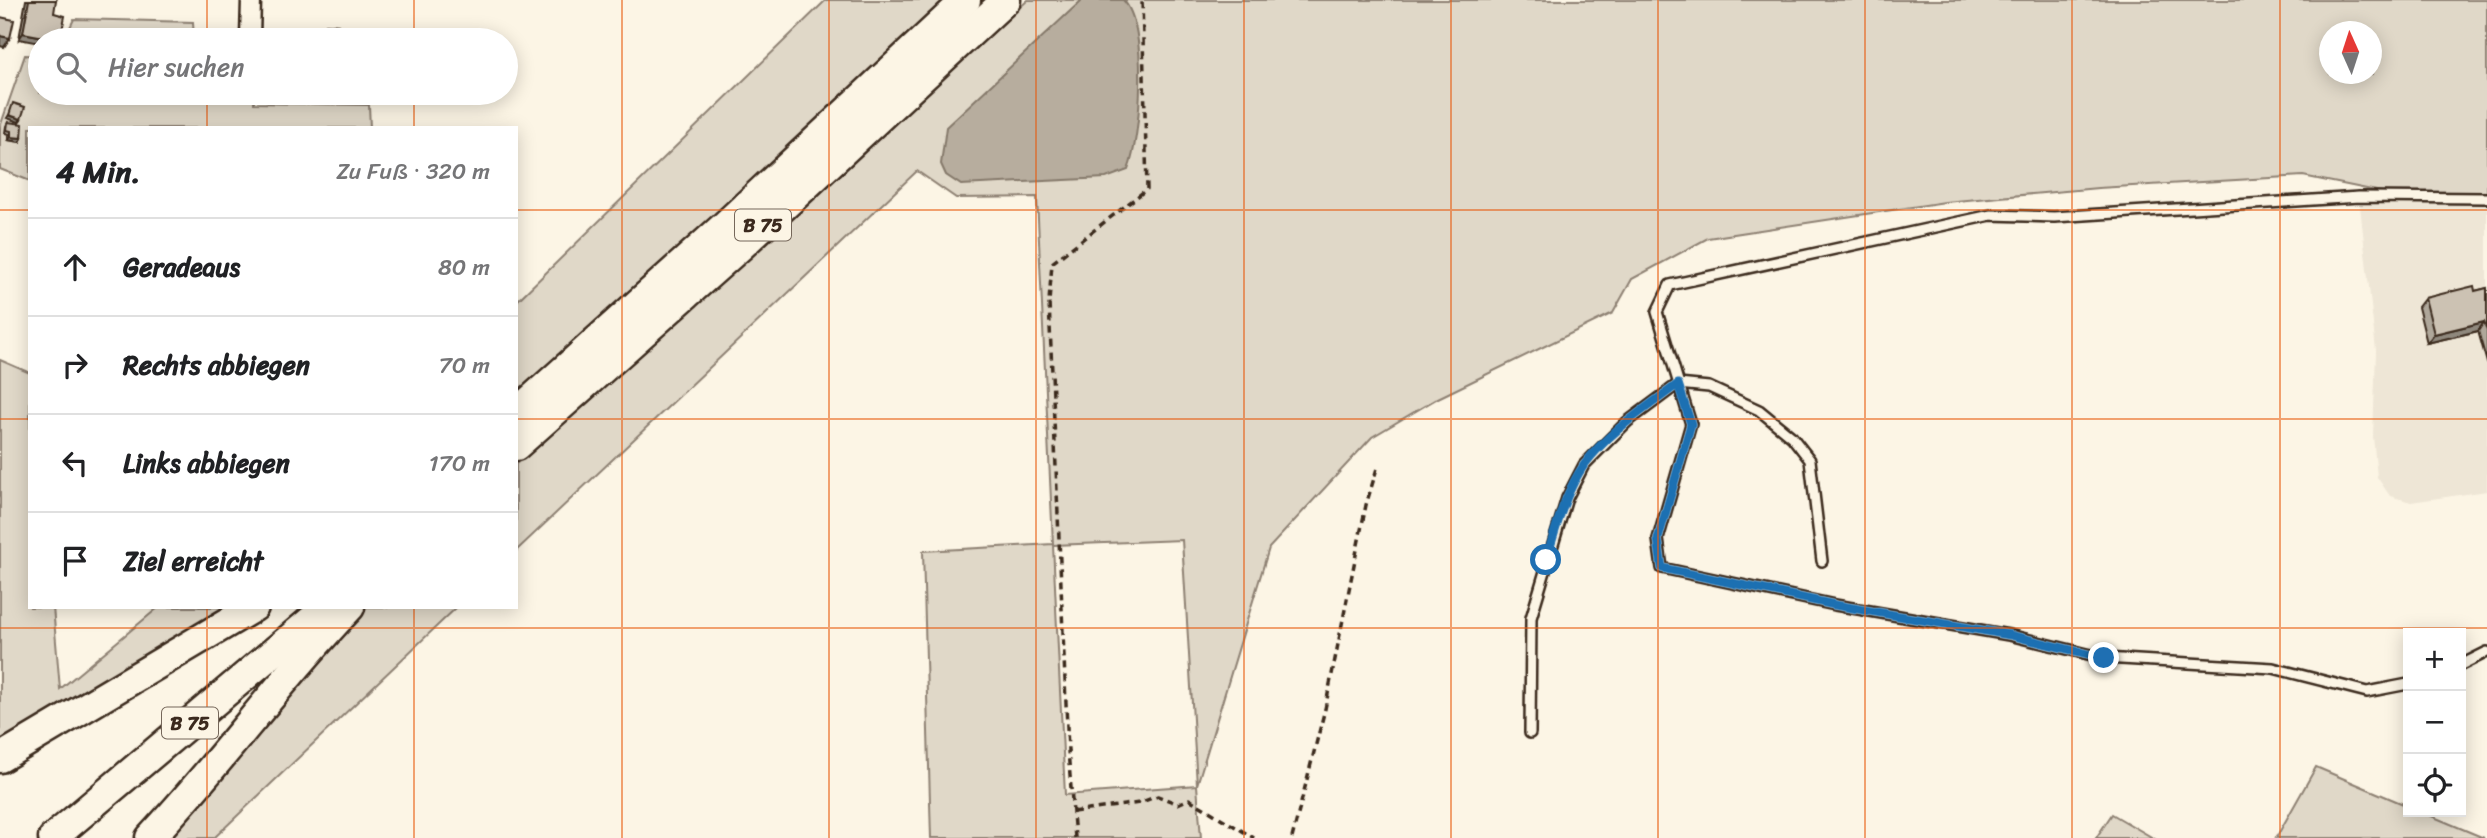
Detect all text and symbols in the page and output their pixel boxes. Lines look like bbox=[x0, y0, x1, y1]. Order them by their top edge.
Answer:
north arrow bbox=[2319, 21, 2382, 84]
search box bbox=[28, 28, 518, 105]
text: Hier suchen bbox=[108, 44, 244, 90]
icon: search bbox=[52, 48, 90, 86]
text: 4 Min. bbox=[56, 145, 141, 199]
text: Zu Fuß · 320 m bbox=[336, 151, 490, 192]
road number: B 75 bbox=[735, 210, 791, 241]
text: Geradeaus bbox=[123, 244, 240, 290]
text: 80 m bbox=[438, 247, 490, 288]
icon: ahead bbox=[56, 248, 94, 286]
text: Rechts abbiegen bbox=[123, 342, 310, 388]
text: 70 m bbox=[439, 345, 490, 386]
icon: right bbox=[56, 346, 94, 384]
text: Links abbiegen bbox=[123, 440, 290, 486]
text: 170 m bbox=[429, 443, 490, 484]
icon: left bbox=[56, 444, 94, 482]
text: Ziel erreicht bbox=[123, 538, 263, 584]
icon: arrive bbox=[56, 542, 94, 580]
route start bbox=[1530, 544, 1561, 575]
map controls bbox=[2403, 628, 2466, 817]
button: + bbox=[2403, 628, 2466, 691]
route end bbox=[2088, 642, 2119, 673]
button: − bbox=[2403, 691, 2466, 754]
road number: B 75 bbox=[162, 708, 218, 738]
button: locate bbox=[2403, 754, 2466, 817]

